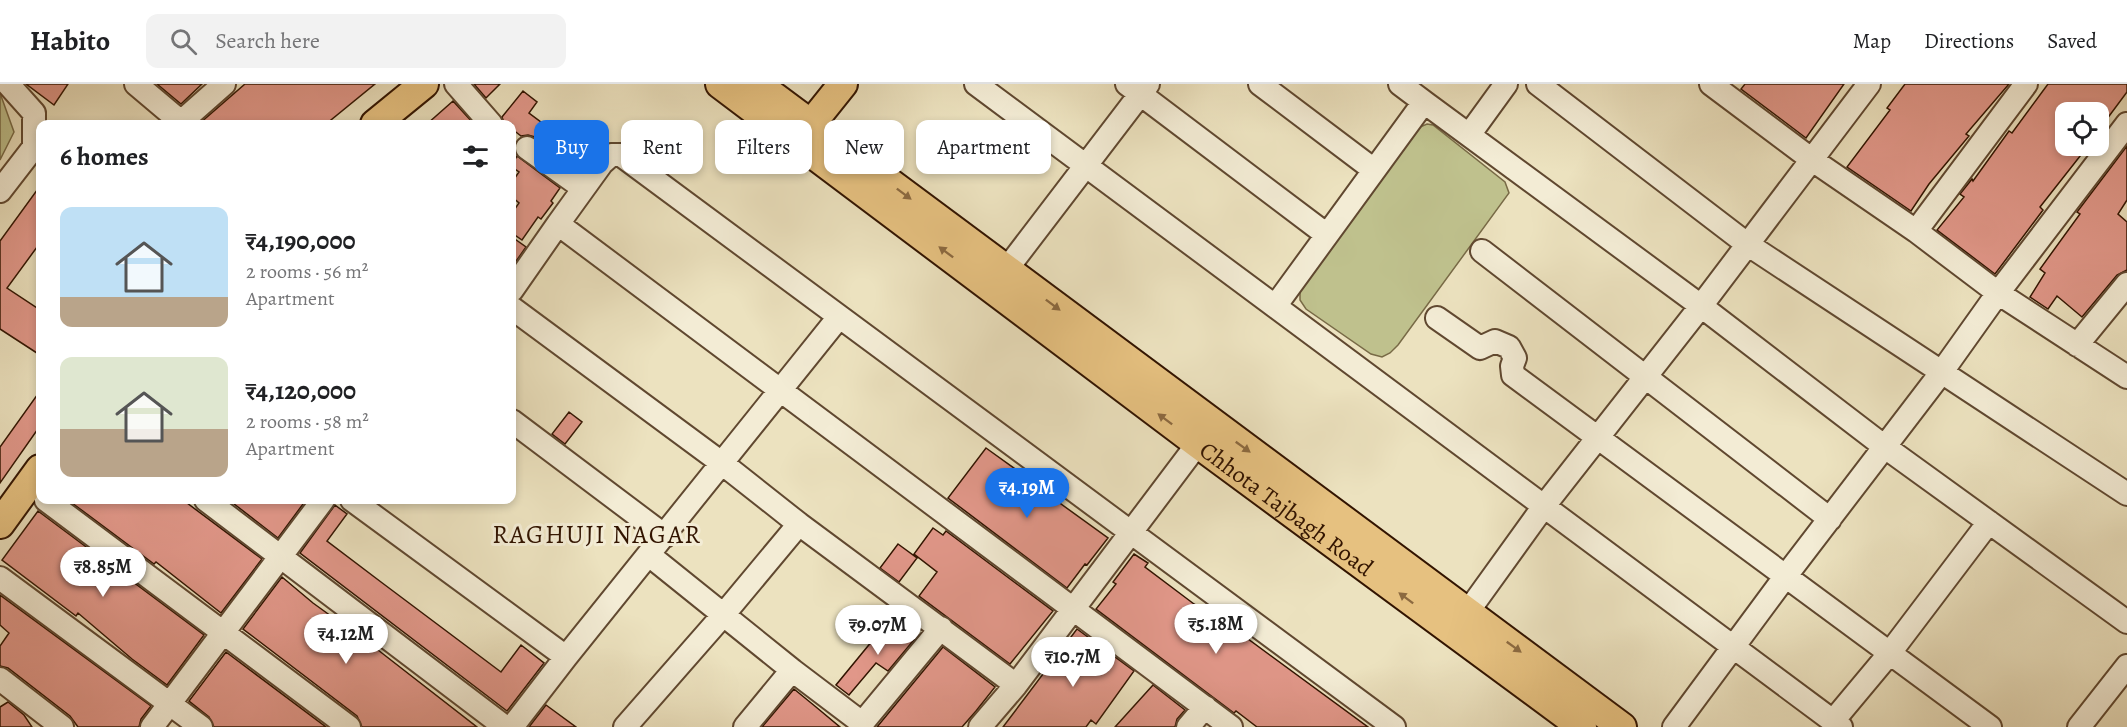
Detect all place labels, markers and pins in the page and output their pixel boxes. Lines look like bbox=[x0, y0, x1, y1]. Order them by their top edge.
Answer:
pin: ₹4.19M bbox=[978, 468, 1076, 519]
pin: ₹8.85M bbox=[54, 547, 152, 598]
pin: ₹5.18M bbox=[1167, 604, 1265, 655]
pin: ₹9.07M bbox=[829, 605, 927, 656]
pin: ₹4.12M bbox=[297, 614, 395, 665]
pin: ₹10.7M bbox=[1024, 637, 1122, 688]

